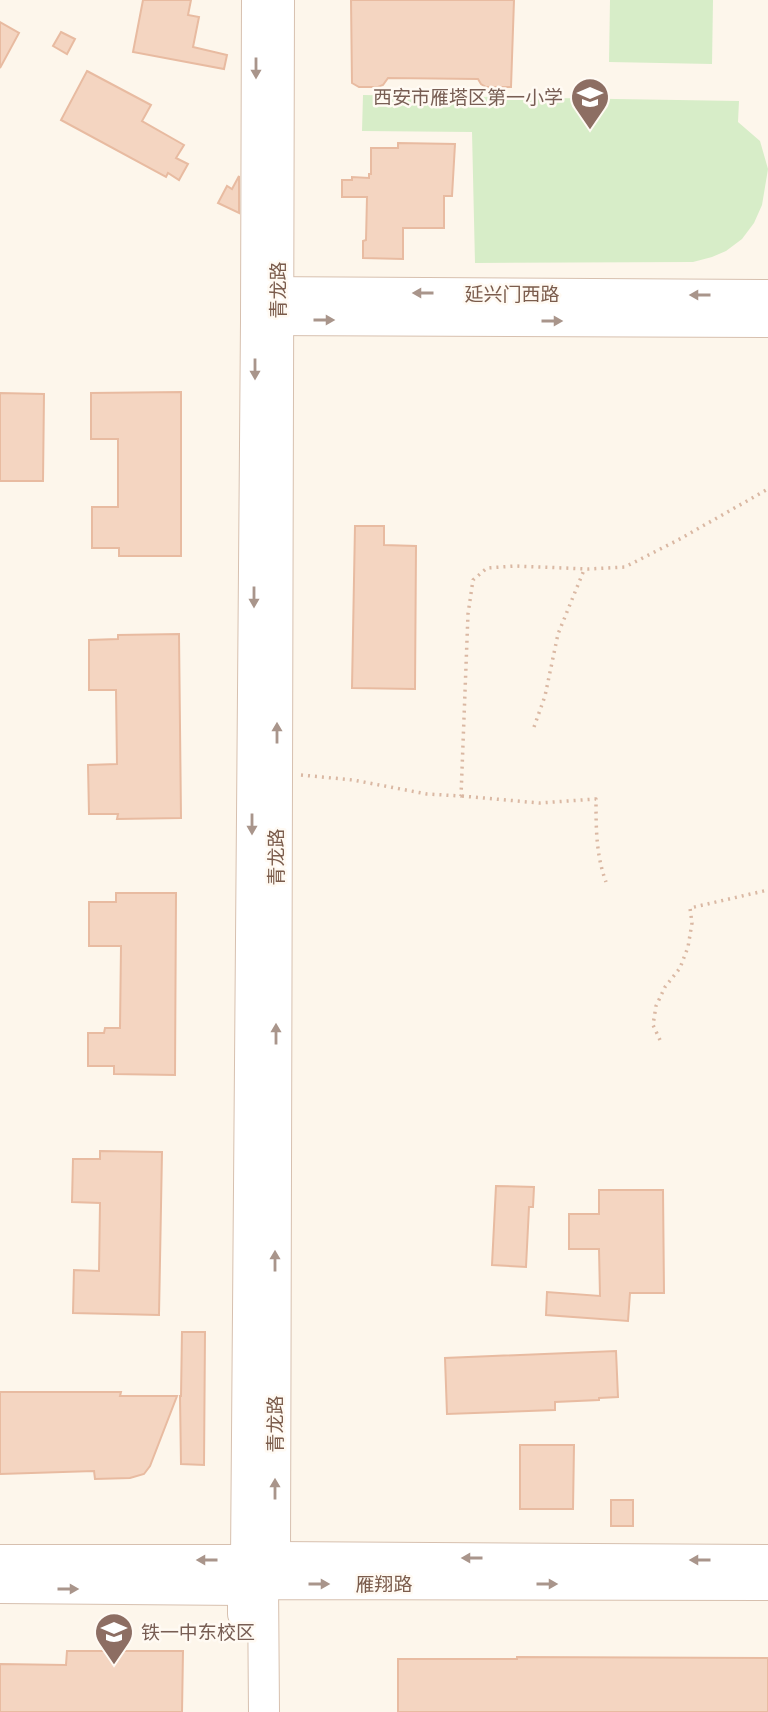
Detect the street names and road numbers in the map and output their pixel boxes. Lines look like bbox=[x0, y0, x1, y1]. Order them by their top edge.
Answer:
street label: 青龙路 bbox=[266, 261, 291, 319]
street label: 延兴门西路 bbox=[464, 282, 560, 307]
street label: 青龙路 bbox=[264, 828, 289, 886]
street label: 青龙路 bbox=[263, 1395, 288, 1453]
street label: 雁翔路 bbox=[355, 1572, 413, 1597]

